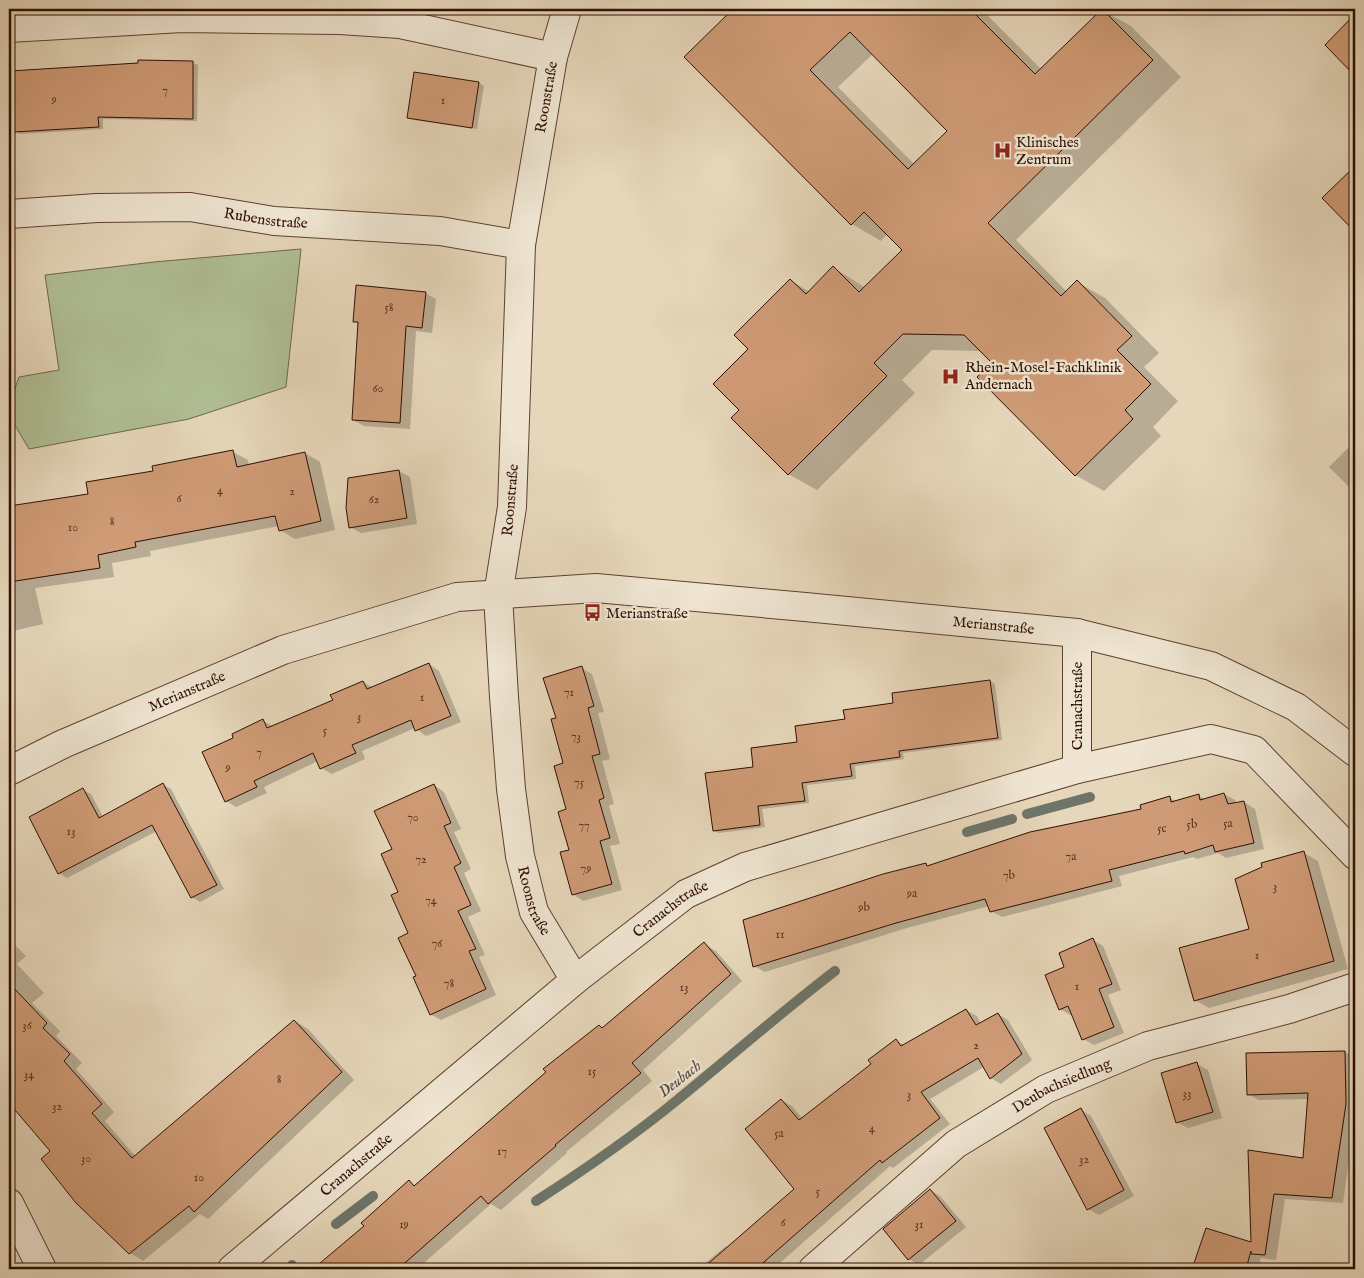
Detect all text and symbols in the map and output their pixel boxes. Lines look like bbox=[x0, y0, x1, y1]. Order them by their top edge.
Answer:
street label: Roonstraße bbox=[531, 60, 562, 134]
house number: 7 bbox=[162, 83, 168, 98]
house number: 9 bbox=[50, 92, 57, 107]
house number: 1 bbox=[441, 93, 445, 108]
place label: Klinisches Zentrum bbox=[1016, 133, 1079, 169]
hospital icon: Klinisches Zentrum bbox=[992, 141, 1012, 161]
street label: Rubensstraße bbox=[222, 204, 308, 233]
house number: 58 bbox=[384, 300, 394, 315]
place label: Rhein-Mosel-Fachklinik Andernach bbox=[964, 358, 1123, 394]
hospital icon: Rhein-Mosel-Fachklinik Andernach bbox=[941, 366, 961, 386]
house number: 60 bbox=[373, 381, 384, 396]
street label: Roonstraße bbox=[498, 463, 523, 537]
house number: 4 bbox=[217, 483, 223, 498]
house number: 2 bbox=[289, 484, 295, 499]
house number: 6 bbox=[176, 491, 182, 506]
house number: 62 bbox=[369, 492, 380, 507]
house number: 8 bbox=[110, 514, 115, 529]
house number: 10 bbox=[68, 520, 78, 535]
bus stop icon: Merianstraße bbox=[582, 603, 602, 623]
place label: Merianstraße bbox=[606, 604, 688, 623]
street label: Merianstraße bbox=[952, 612, 1035, 639]
street label: Cranachstraße bbox=[1068, 662, 1087, 750]
street label: Merianstraße bbox=[146, 667, 229, 716]
house number: 71 bbox=[564, 685, 574, 700]
house number: 1 bbox=[420, 690, 424, 705]
house number: 3 bbox=[357, 709, 361, 724]
house number: 5 bbox=[323, 723, 328, 738]
house number: 73 bbox=[571, 729, 581, 744]
house number: 7 bbox=[256, 745, 262, 760]
house number: 9 bbox=[224, 760, 231, 775]
house number: 75 bbox=[574, 775, 585, 790]
house number: 70 bbox=[407, 810, 419, 825]
house number: 5a bbox=[1223, 816, 1234, 831]
house number: 5b bbox=[1187, 817, 1197, 832]
house number: 77 bbox=[578, 818, 590, 833]
house number: 5c bbox=[1157, 821, 1167, 836]
house number: 13 bbox=[67, 824, 75, 839]
house number: 7a bbox=[1066, 849, 1077, 864]
house number: 72 bbox=[415, 852, 427, 867]
house number: 79 bbox=[581, 861, 591, 876]
street label: Roonstraße bbox=[513, 864, 555, 939]
house number: 7b bbox=[1003, 868, 1015, 883]
street label: Cranachstraße bbox=[629, 876, 712, 942]
house number: 3 bbox=[1273, 879, 1277, 894]
house number: 9a bbox=[906, 886, 918, 901]
house number: 74 bbox=[425, 893, 437, 908]
house number: 9b bbox=[857, 900, 870, 915]
house number: 11 bbox=[776, 927, 784, 942]
house number: 76 bbox=[432, 936, 443, 951]
house number: 1 bbox=[1255, 948, 1259, 963]
house number: 78 bbox=[444, 976, 454, 991]
house number: 1 bbox=[1075, 979, 1079, 994]
house number: 13 bbox=[680, 980, 688, 995]
house number: 36 bbox=[22, 1018, 33, 1033]
house number: 2 bbox=[973, 1038, 979, 1053]
street label: Deubachsiedlung bbox=[1009, 1053, 1115, 1117]
water label: Deubach bbox=[655, 1057, 706, 1102]
house number: 15 bbox=[588, 1064, 597, 1079]
house number: 34 bbox=[24, 1067, 34, 1082]
house number: 8 bbox=[277, 1072, 282, 1087]
house number: 33 bbox=[1183, 1086, 1191, 1101]
house number: 3 bbox=[907, 1087, 911, 1102]
house number: 32 bbox=[52, 1099, 62, 1114]
house number: 4 bbox=[869, 1121, 875, 1136]
house number: 5a bbox=[774, 1126, 785, 1141]
street label: Cranachstraße bbox=[316, 1129, 396, 1201]
house number: 17 bbox=[497, 1144, 507, 1159]
house number: 30 bbox=[81, 1151, 91, 1166]
house number: 32 bbox=[1079, 1152, 1089, 1167]
house number: 10 bbox=[194, 1170, 204, 1185]
house number: 5 bbox=[816, 1184, 821, 1199]
house number: 6 bbox=[780, 1215, 786, 1230]
house number: 19 bbox=[399, 1217, 409, 1232]
house number: 31 bbox=[915, 1217, 923, 1232]

